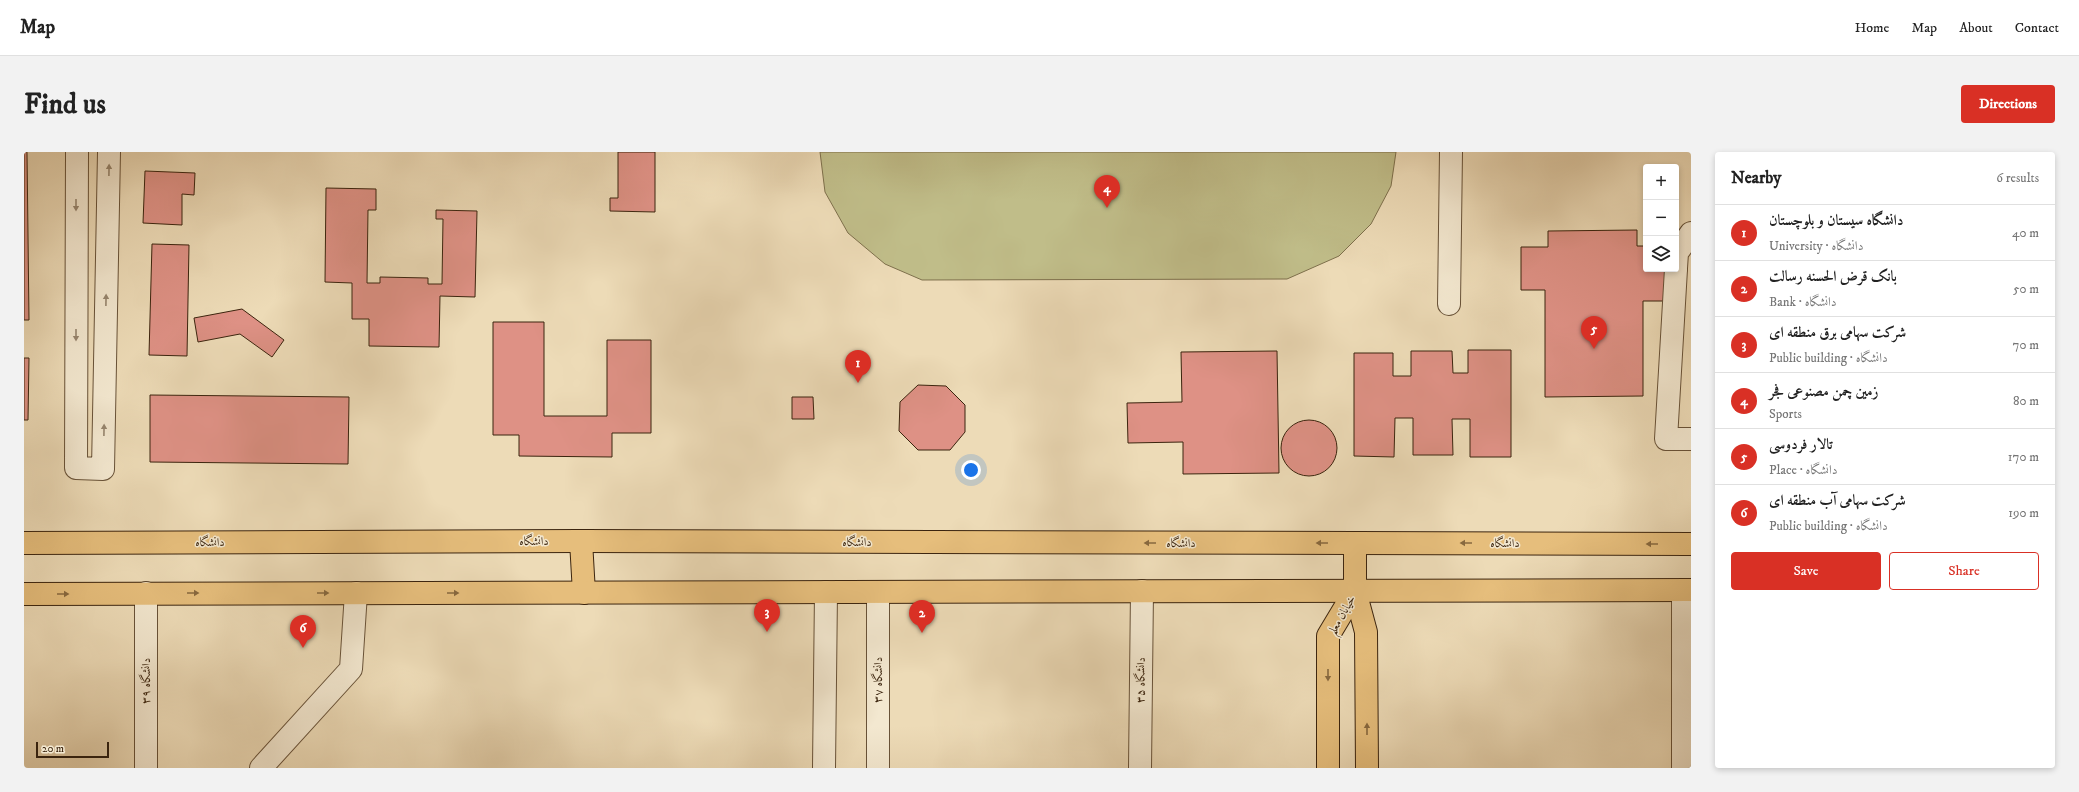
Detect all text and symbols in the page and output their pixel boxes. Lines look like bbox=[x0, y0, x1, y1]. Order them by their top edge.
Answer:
text: Map bbox=[20, 16, 55, 39]
text: Home bbox=[1855, 19, 1889, 37]
text: Map bbox=[1911, 19, 1937, 37]
text: About bbox=[1959, 19, 1993, 37]
text: Contact bbox=[2015, 19, 2059, 37]
button: Directions bbox=[1961, 85, 2055, 123]
text: Find us bbox=[24, 87, 106, 122]
one-way arrow bbox=[105, 164, 112, 176]
map controls bbox=[1643, 164, 1679, 272]
button: + bbox=[1643, 164, 1679, 200]
text: Nearby bbox=[1731, 167, 1781, 189]
text: 6 results bbox=[1996, 170, 2039, 186]
pin: 4 bbox=[1094, 175, 1120, 208]
one-way arrow bbox=[73, 199, 79, 212]
button: − bbox=[1643, 200, 1679, 236]
text: دانشگاه سیستان و بلوچستان bbox=[1769, 211, 1903, 230]
text: 1 bbox=[1742, 225, 1746, 241]
text: 40 m bbox=[2012, 225, 2039, 241]
button: layers bbox=[1643, 236, 1679, 272]
text: University · دانشگاه bbox=[1769, 238, 1864, 254]
text: بانک قرض الحسنه رسالت bbox=[1769, 267, 1897, 286]
text: 2 bbox=[1741, 281, 1747, 297]
text: 50 m bbox=[2013, 281, 2039, 297]
one-way arrow bbox=[103, 293, 109, 306]
text: Bank · دانشگاه bbox=[1769, 294, 1837, 310]
pin: 5 bbox=[1581, 316, 1607, 349]
text: شرکت سهامی برق منطقه ای bbox=[1769, 323, 1906, 342]
one-way arrow bbox=[73, 329, 79, 342]
text: 3 bbox=[1742, 337, 1746, 353]
text: 70 m bbox=[2013, 337, 2039, 353]
pin: 1 bbox=[845, 350, 871, 383]
text: Public building · دانشگاه bbox=[1769, 350, 1888, 366]
text: زمین چمن مصنوعی فجر bbox=[1769, 382, 1879, 401]
text: 4 bbox=[1740, 393, 1748, 409]
text: 80 m bbox=[2013, 393, 2039, 409]
text: Sports bbox=[1769, 406, 1802, 422]
one-way arrow bbox=[101, 423, 107, 436]
text: تالار فردوسی bbox=[1769, 435, 1833, 454]
text: 5 bbox=[1741, 449, 1747, 465]
text: 170 m bbox=[2008, 449, 2039, 465]
your location bbox=[961, 460, 981, 480]
text: Place · دانشگاه bbox=[1769, 462, 1838, 478]
text: شرکت سهامی آب منطقه ای bbox=[1769, 491, 1906, 510]
text: 6 bbox=[1741, 505, 1747, 521]
text: 190 m bbox=[2008, 505, 2039, 521]
text: Public building · دانشگاه bbox=[1769, 518, 1888, 534]
street label: دانشگاه bbox=[519, 533, 549, 549]
street label: دانشگاه bbox=[195, 534, 225, 550]
street label: دانشگاه bbox=[842, 534, 872, 550]
street label: دانشگاه bbox=[1166, 535, 1196, 551]
street label: دانشگاه bbox=[1490, 535, 1520, 551]
one-way arrow bbox=[1143, 540, 1156, 546]
one-way arrow bbox=[1315, 540, 1328, 546]
one-way arrow bbox=[1459, 540, 1472, 546]
one-way arrow bbox=[1645, 541, 1658, 547]
button: Save bbox=[1731, 552, 1881, 590]
button: Share bbox=[1889, 552, 2039, 590]
one-way arrow bbox=[187, 590, 200, 596]
one-way arrow bbox=[317, 590, 330, 596]
one-way arrow bbox=[447, 590, 460, 596]
one-way arrow bbox=[57, 591, 70, 597]
street label: خیابان معلم bbox=[1325, 593, 1363, 639]
pin: 3 bbox=[754, 599, 780, 632]
pin: 2 bbox=[909, 600, 935, 633]
pin: 6 bbox=[290, 615, 316, 648]
street label: دانشگاه ۳۷ bbox=[870, 657, 886, 703]
street label: دانشگاه ۳۵ bbox=[1132, 657, 1149, 703]
street label: دانشگاه ۳۹ bbox=[138, 658, 154, 704]
one-way arrow bbox=[1325, 669, 1331, 682]
one-way arrow bbox=[1364, 722, 1370, 735]
scale bar bbox=[36, 740, 109, 759]
text: 20 m bbox=[42, 742, 64, 756]

